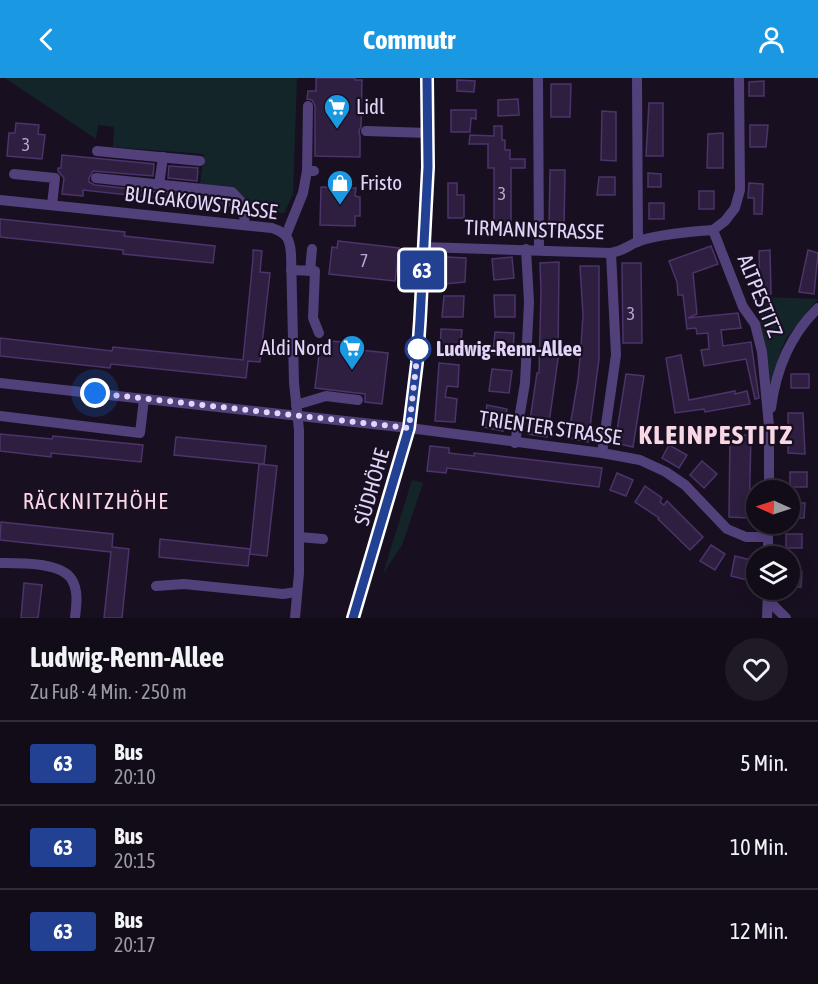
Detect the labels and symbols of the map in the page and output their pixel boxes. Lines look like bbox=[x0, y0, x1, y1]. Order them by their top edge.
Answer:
supermarket icon: Lidl bbox=[322, 92, 352, 130]
place label: Lidl bbox=[356, 94, 385, 118]
house number: 3 bbox=[22, 134, 30, 155]
shop icon: Fristo bbox=[325, 168, 355, 206]
place label: Fristo bbox=[360, 170, 402, 194]
street label: BULGAKOWSTRASSE bbox=[123, 181, 279, 223]
house number: 3 bbox=[498, 183, 506, 204]
street label: TIRMANNSTRASSE bbox=[464, 215, 604, 243]
house number: 7 bbox=[360, 250, 368, 271]
line badge: 63 bbox=[395, 250, 449, 290]
street label: ALTPESTITZ bbox=[733, 251, 788, 340]
house number: 3 bbox=[627, 303, 635, 324]
supermarket icon: Aldi Nord bbox=[337, 333, 367, 371]
place label: Aldi Nord bbox=[260, 335, 332, 359]
marker: Ludwig-Renn-Allee bbox=[405, 336, 431, 362]
place label: Ludwig-Renn-Allee bbox=[436, 336, 582, 360]
your location bbox=[80, 378, 110, 408]
street label: TRIENTER STRASSE bbox=[477, 405, 623, 449]
district label: KLEINPESTITZ bbox=[639, 419, 793, 450]
street label: SÜDHÖHE bbox=[349, 446, 393, 528]
north arrow bbox=[746, 480, 800, 534]
district label: RÄCKNITZHÖHE bbox=[23, 488, 169, 514]

